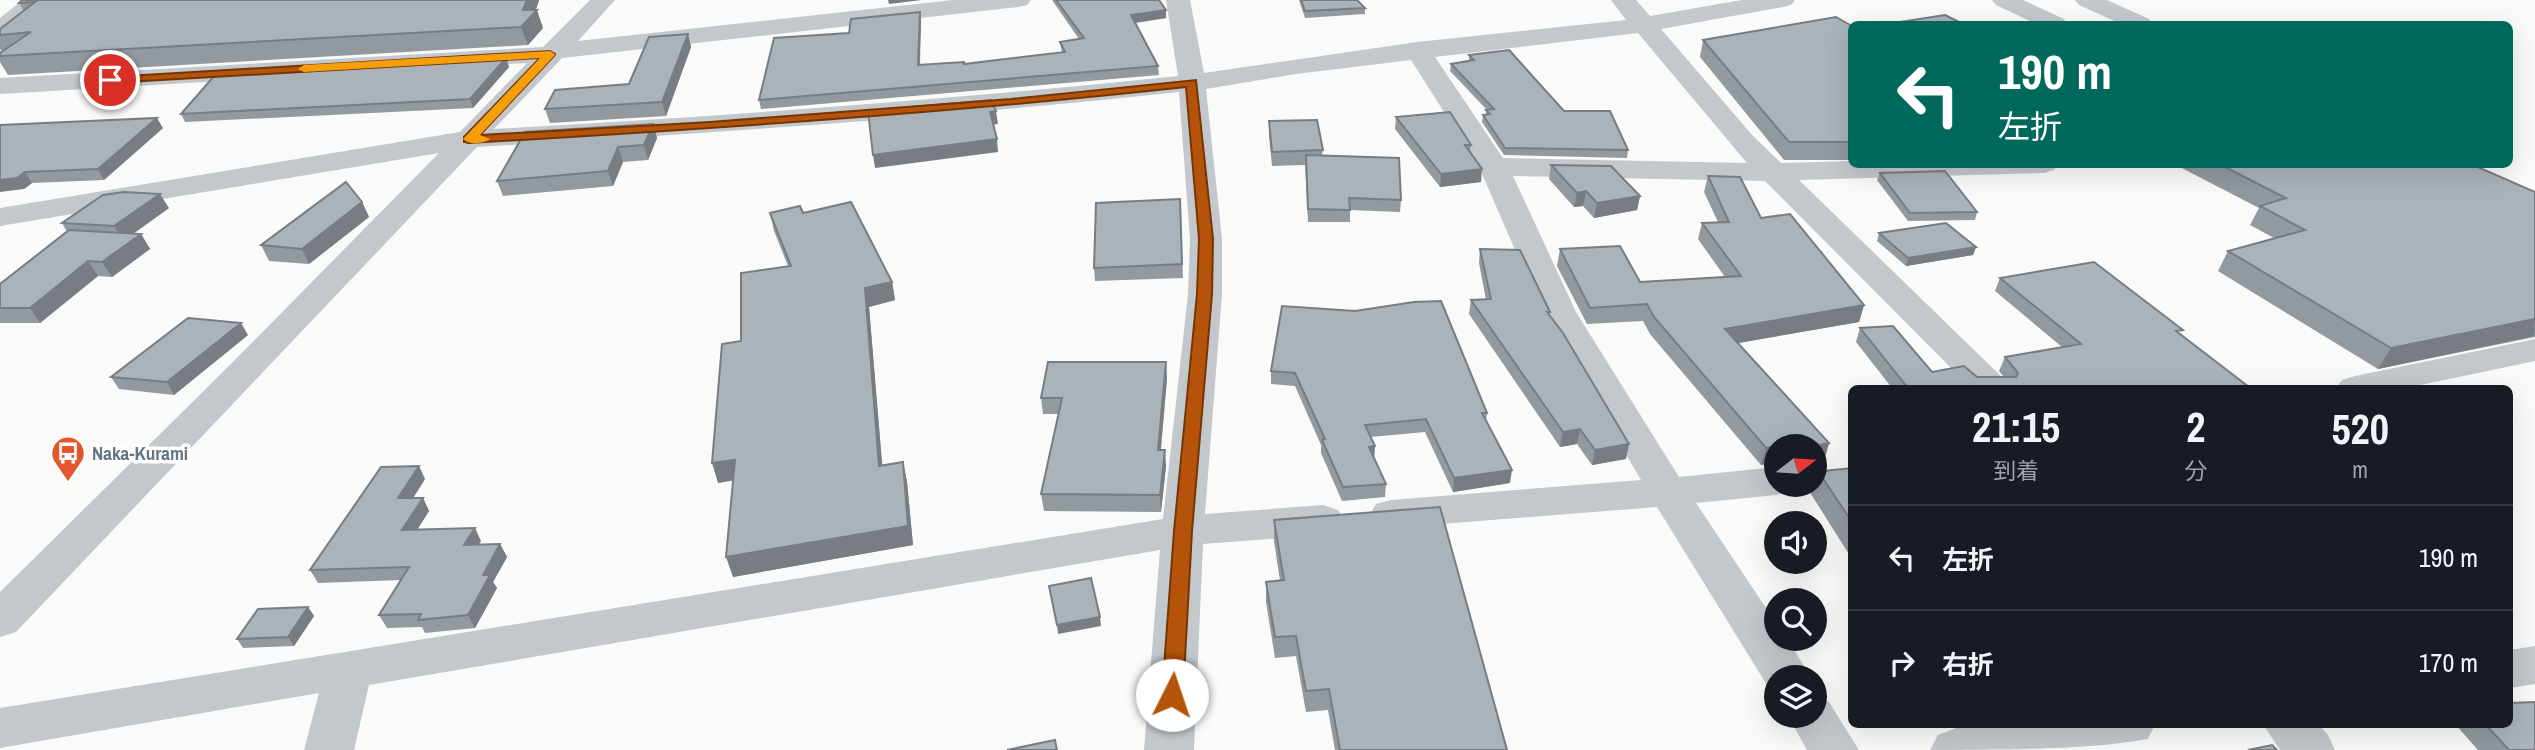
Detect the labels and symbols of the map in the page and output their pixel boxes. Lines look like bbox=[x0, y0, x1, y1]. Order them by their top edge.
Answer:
pin bbox=[80, 50, 140, 110]
bus stop icon: Naka-Kurami bbox=[49, 434, 87, 483]
north arrow bbox=[1764, 434, 1827, 497]
place label: Naka-Kurami bbox=[92, 440, 188, 466]
position arrow bbox=[1135, 658, 1209, 732]

